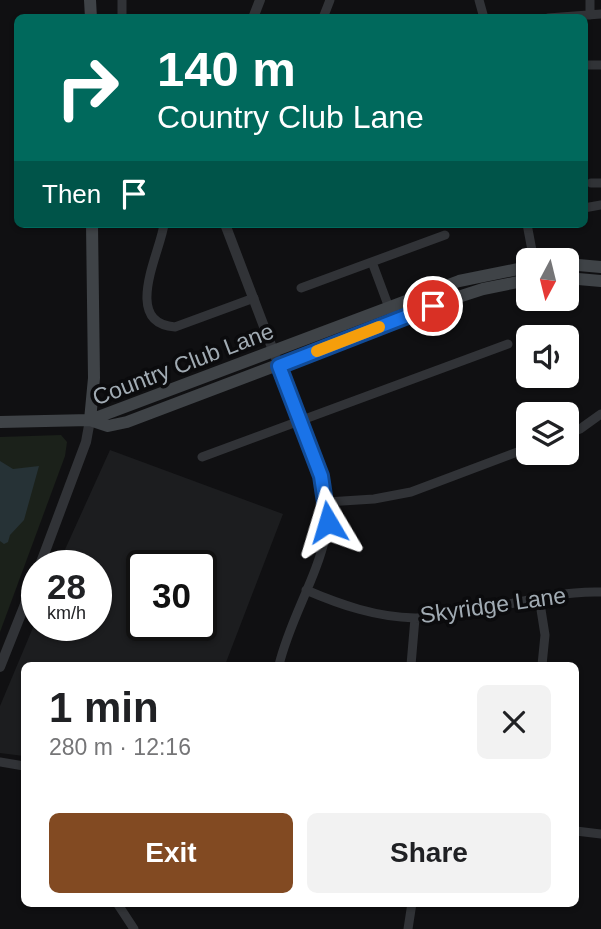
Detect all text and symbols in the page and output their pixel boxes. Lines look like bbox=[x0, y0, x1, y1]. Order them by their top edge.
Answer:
icon: right bbox=[42, 42, 133, 133]
text: 140 m bbox=[157, 42, 296, 96]
text: Country Club Lane bbox=[157, 99, 424, 135]
icon: arrive bbox=[115, 175, 153, 213]
text: Then bbox=[42, 179, 101, 209]
north arrow bbox=[516, 248, 579, 312]
map controls bbox=[516, 248, 579, 465]
pin bbox=[403, 276, 463, 336]
icon: arrive bbox=[414, 287, 452, 325]
street label: Country Club Lane bbox=[89, 317, 277, 411]
button: sound bbox=[516, 325, 579, 388]
button: layers bbox=[516, 402, 579, 465]
position arrow bbox=[291, 485, 365, 559]
speed limit sign: 30 bbox=[126, 550, 217, 641]
text: 28 bbox=[47, 567, 86, 606]
street label: Skyridge Lane bbox=[418, 582, 568, 628]
text: km/h bbox=[47, 603, 86, 623]
text: 1 min bbox=[49, 684, 159, 731]
button: close bbox=[477, 685, 551, 759]
text: 280 m · 12:16 bbox=[49, 734, 191, 760]
button: Exit bbox=[49, 813, 293, 893]
button: Share bbox=[307, 813, 551, 893]

